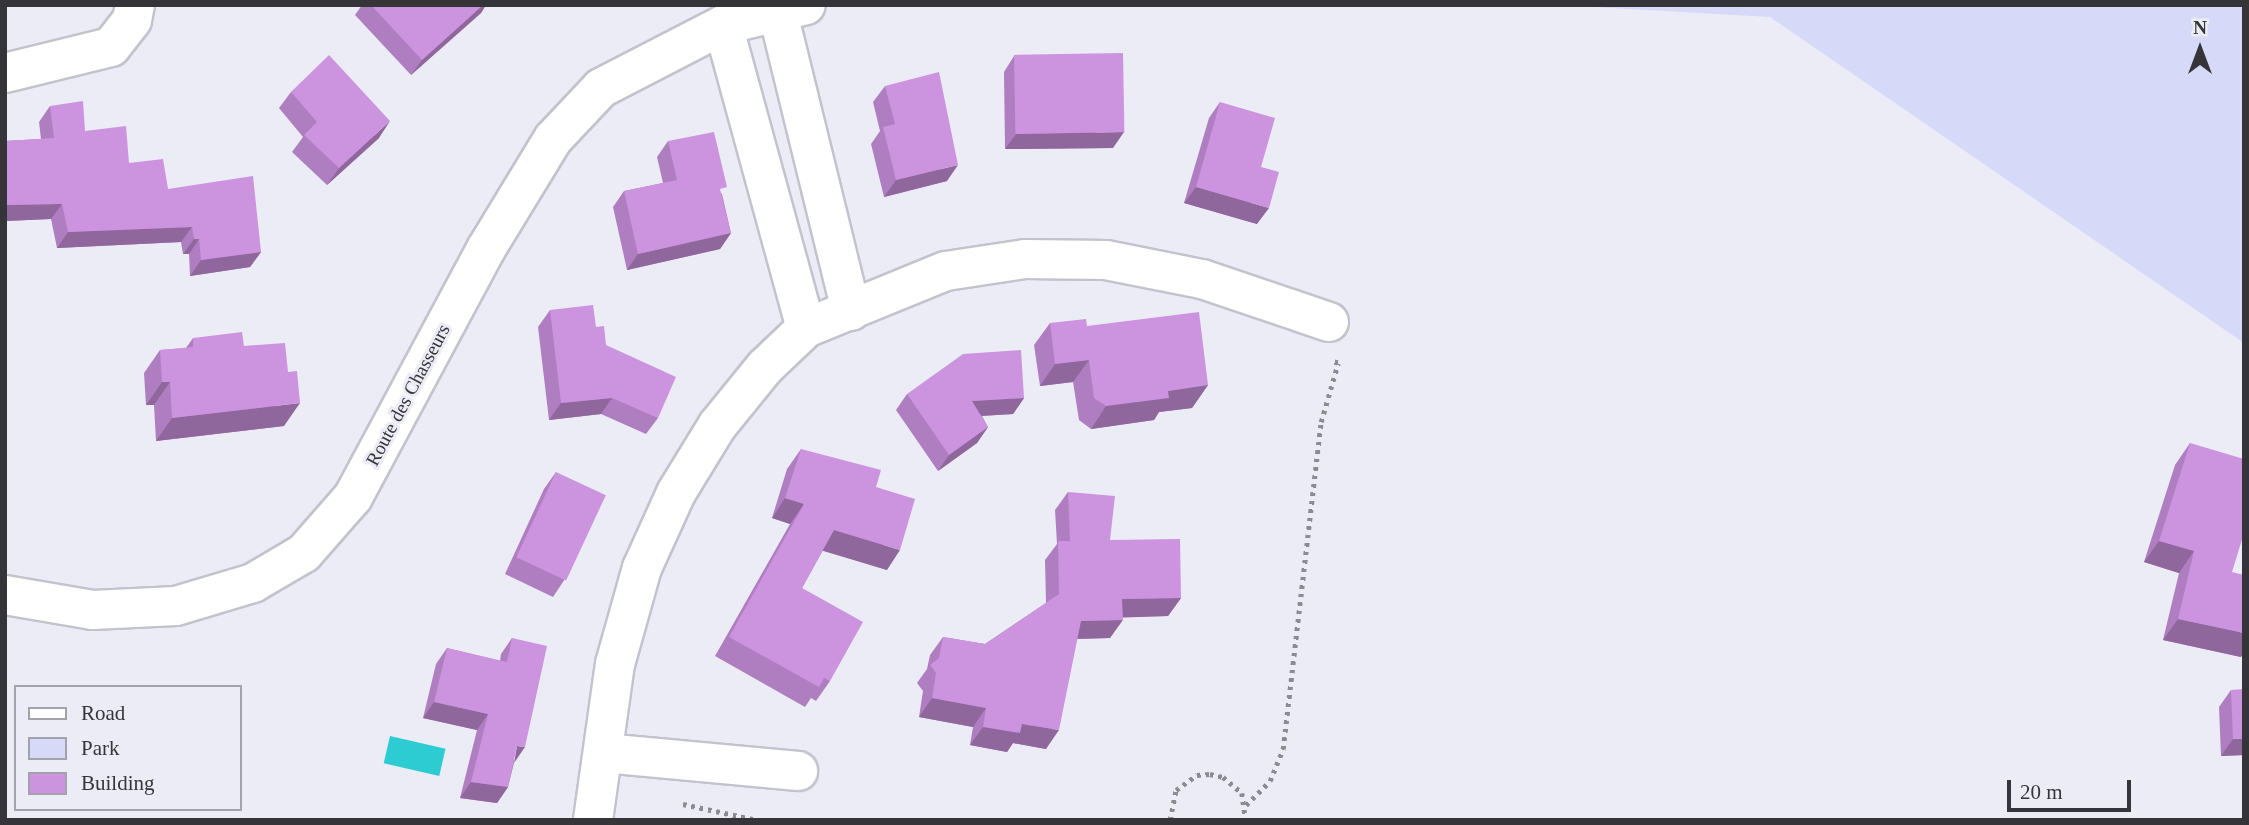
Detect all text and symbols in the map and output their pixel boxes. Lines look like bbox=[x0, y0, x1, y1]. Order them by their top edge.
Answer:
north arrow bbox=[2165, 14, 2235, 84]
text: N bbox=[2193, 17, 2207, 38]
street label: Route des Chasseurs bbox=[361, 320, 455, 470]
legend bbox=[14, 685, 242, 811]
text: Road bbox=[81, 701, 125, 725]
text: Park bbox=[81, 736, 120, 760]
scale bar bbox=[2011, 766, 2135, 810]
text: Building bbox=[81, 771, 155, 795]
text: 20 m bbox=[2020, 780, 2063, 804]

